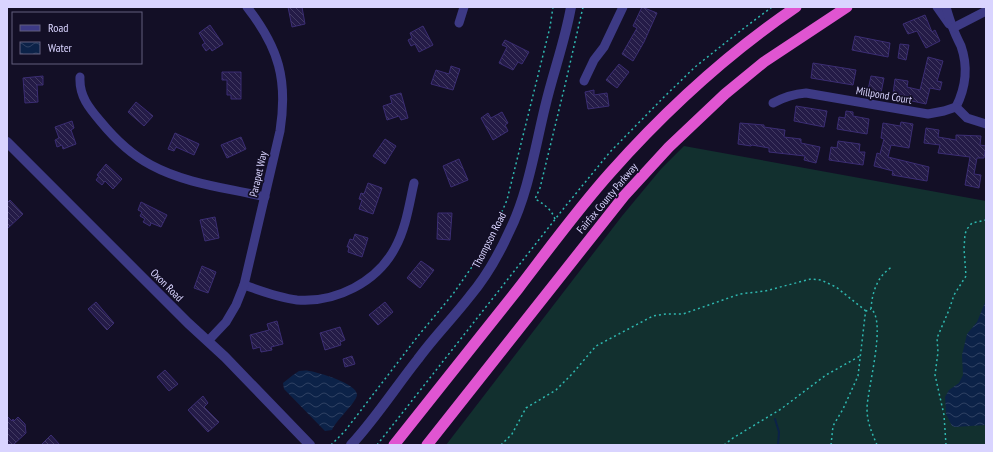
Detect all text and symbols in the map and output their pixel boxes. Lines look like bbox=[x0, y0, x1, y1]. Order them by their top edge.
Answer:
legend bbox=[12, 12, 142, 64]
text: Road bbox=[48, 20, 68, 35]
text: Water bbox=[48, 40, 73, 55]
street label: Millpond Court bbox=[855, 83, 913, 107]
street label: Parapet Way bbox=[246, 149, 270, 198]
street label: Fairfax County Parkway bbox=[573, 159, 641, 236]
street label: Thompson Road bbox=[469, 210, 509, 270]
street label: Oxon Road bbox=[148, 266, 187, 305]

